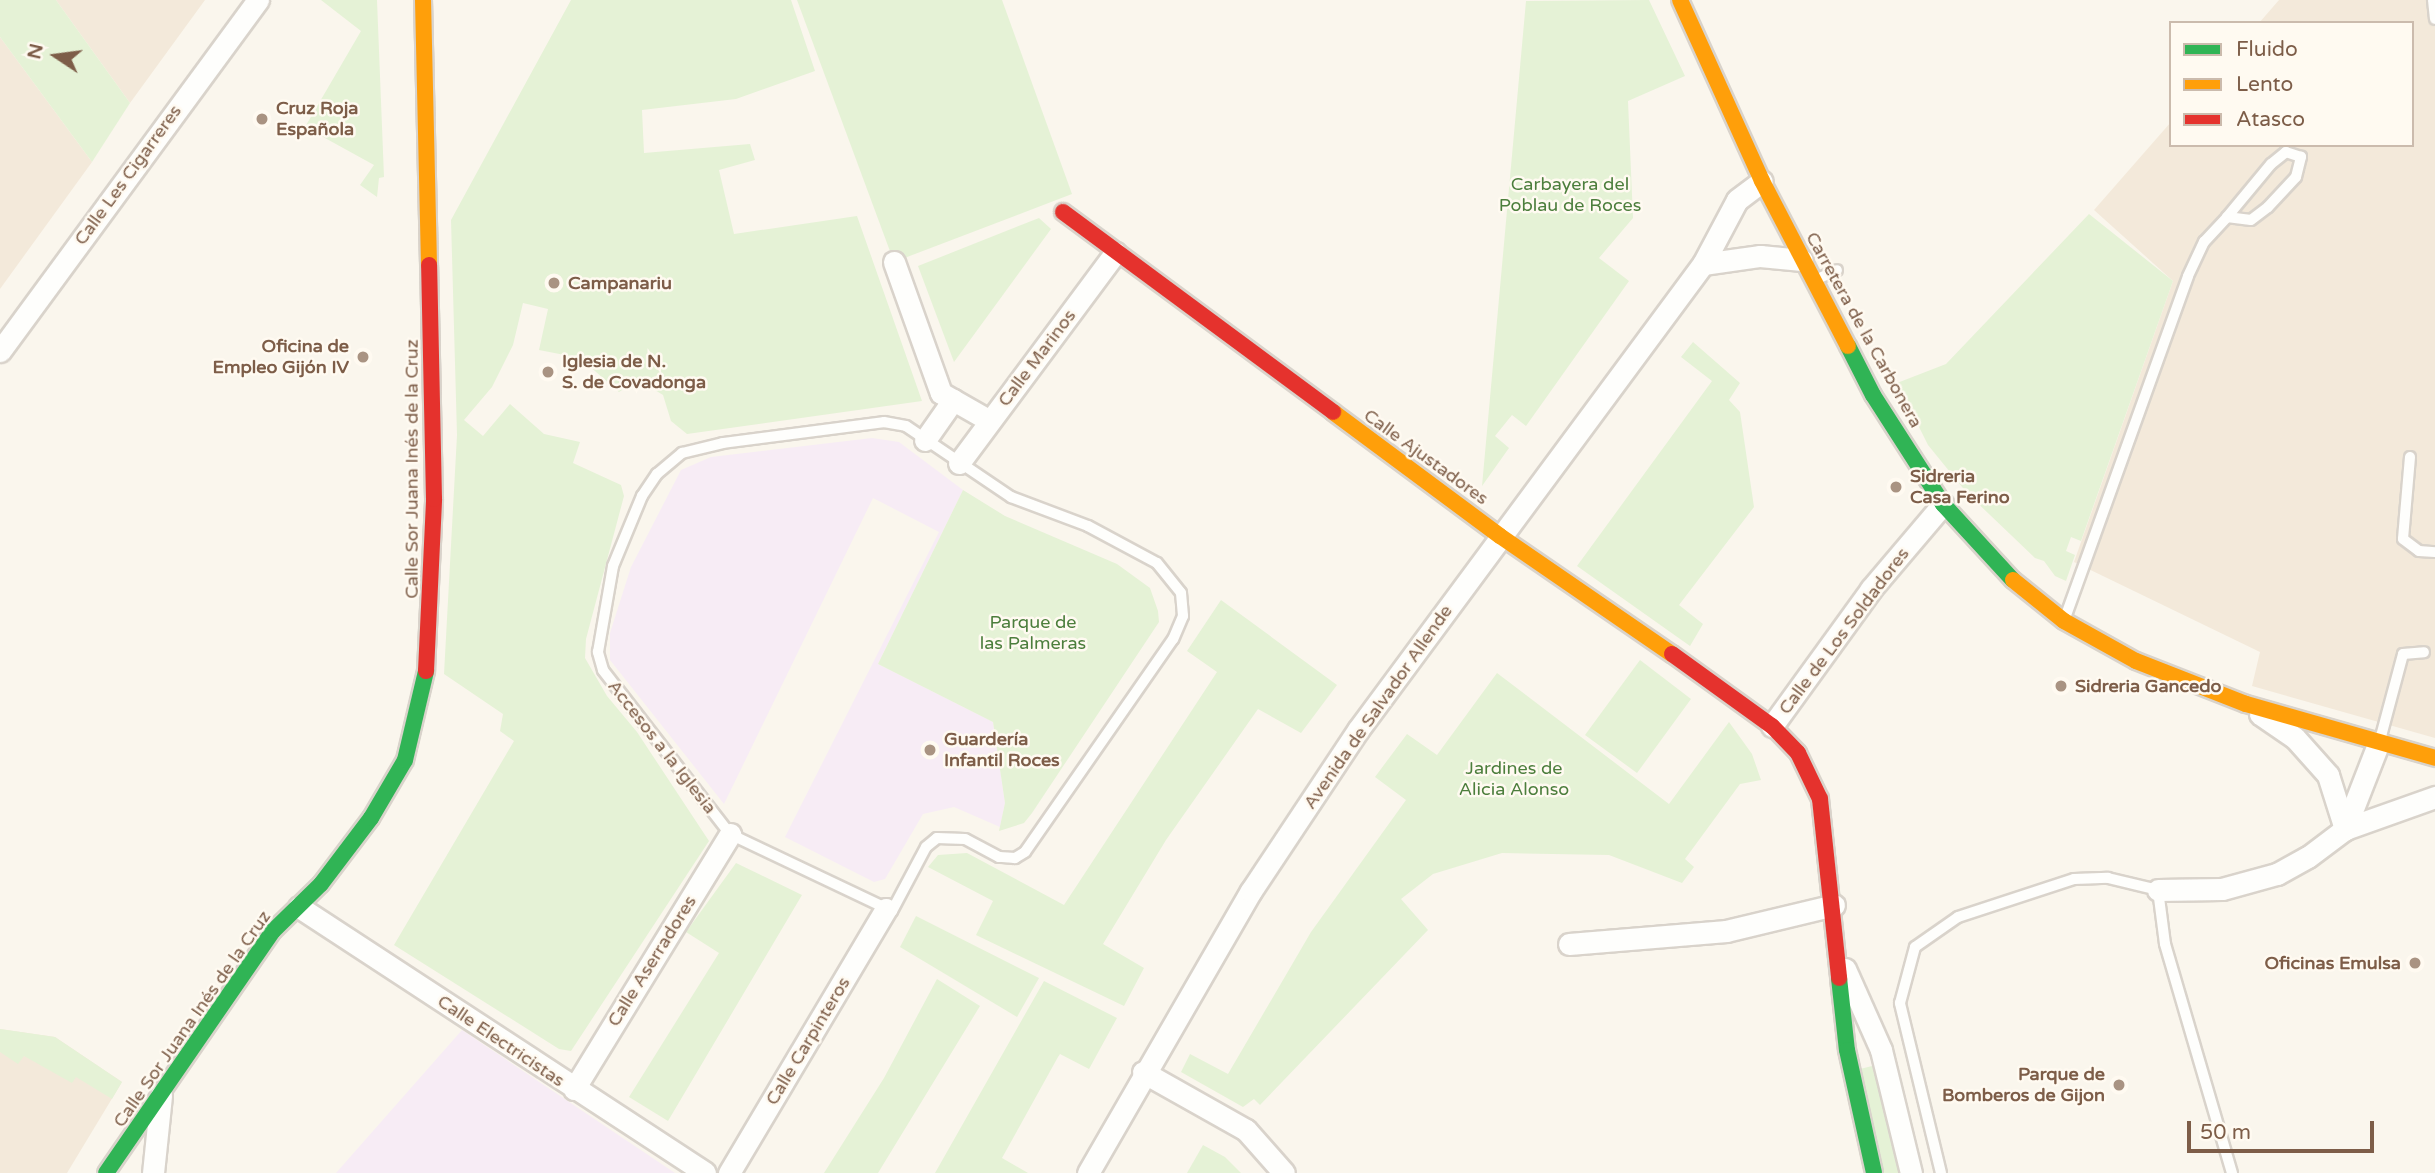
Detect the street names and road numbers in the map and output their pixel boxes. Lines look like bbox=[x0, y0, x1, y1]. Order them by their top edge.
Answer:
street label: Calle Les Cigarreres bbox=[70, 101, 186, 249]
street label: Carretera de la Carbonera bbox=[1801, 228, 1927, 432]
street label: Calle Marinos bbox=[994, 305, 1080, 411]
street label: Calle Sor Juana Inés de la Cruz bbox=[401, 339, 423, 599]
street label: Calle Ajustadores bbox=[1360, 405, 1492, 509]
street label: Calle de Los Soldadores bbox=[1774, 543, 1914, 719]
street label: Avenida de Salvador Allende bbox=[1299, 601, 1457, 813]
street label: Accesos a la Iglesia bbox=[603, 676, 721, 818]
street label: Calle Aserradores bbox=[603, 892, 701, 1030]
street label: Calle Sor Juana Inés de la Cruz bbox=[109, 907, 275, 1131]
street label: Calle Carpinteros bbox=[761, 973, 855, 1109]
street label: Calle Electricistas bbox=[433, 990, 569, 1092]

